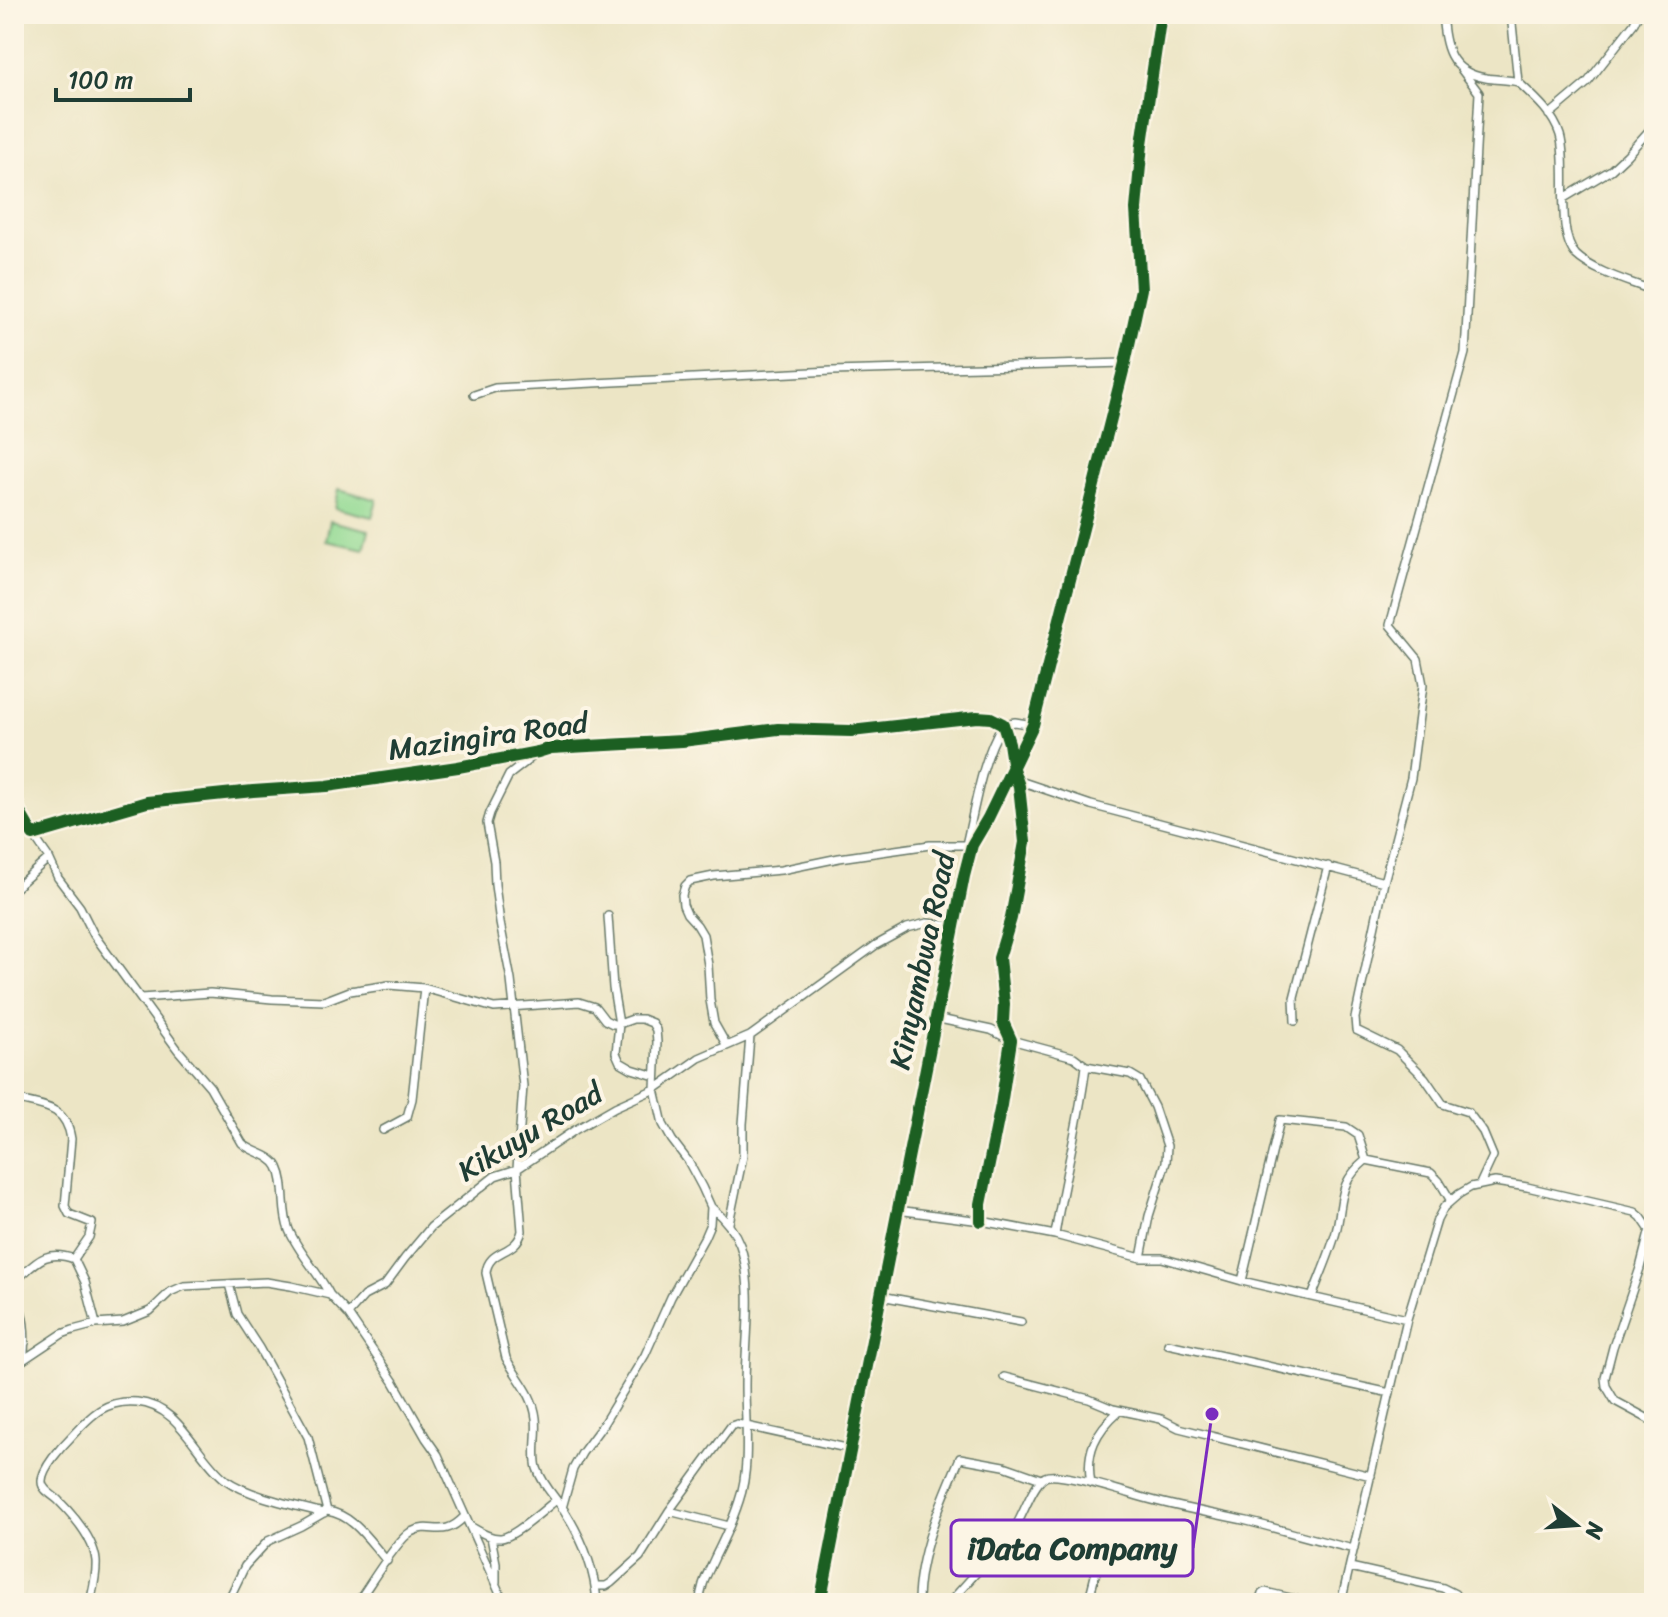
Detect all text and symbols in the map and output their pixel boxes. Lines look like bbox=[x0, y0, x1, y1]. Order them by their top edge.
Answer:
scale bar bbox=[56, 52, 190, 102]
text: 100 m bbox=[68, 59, 133, 101]
street label: Mazingira Road bbox=[385, 695, 594, 777]
street label: Kinyambwa Road bbox=[873, 845, 972, 1075]
street label: Kikuyu Road bbox=[447, 1066, 615, 1197]
north arrow bbox=[1536, 1485, 1616, 1565]
text: N bbox=[1574, 1517, 1616, 1544]
callout: iData Company bbox=[951, 1520, 1193, 1576]
text: iData Company bbox=[967, 1520, 1178, 1577]

